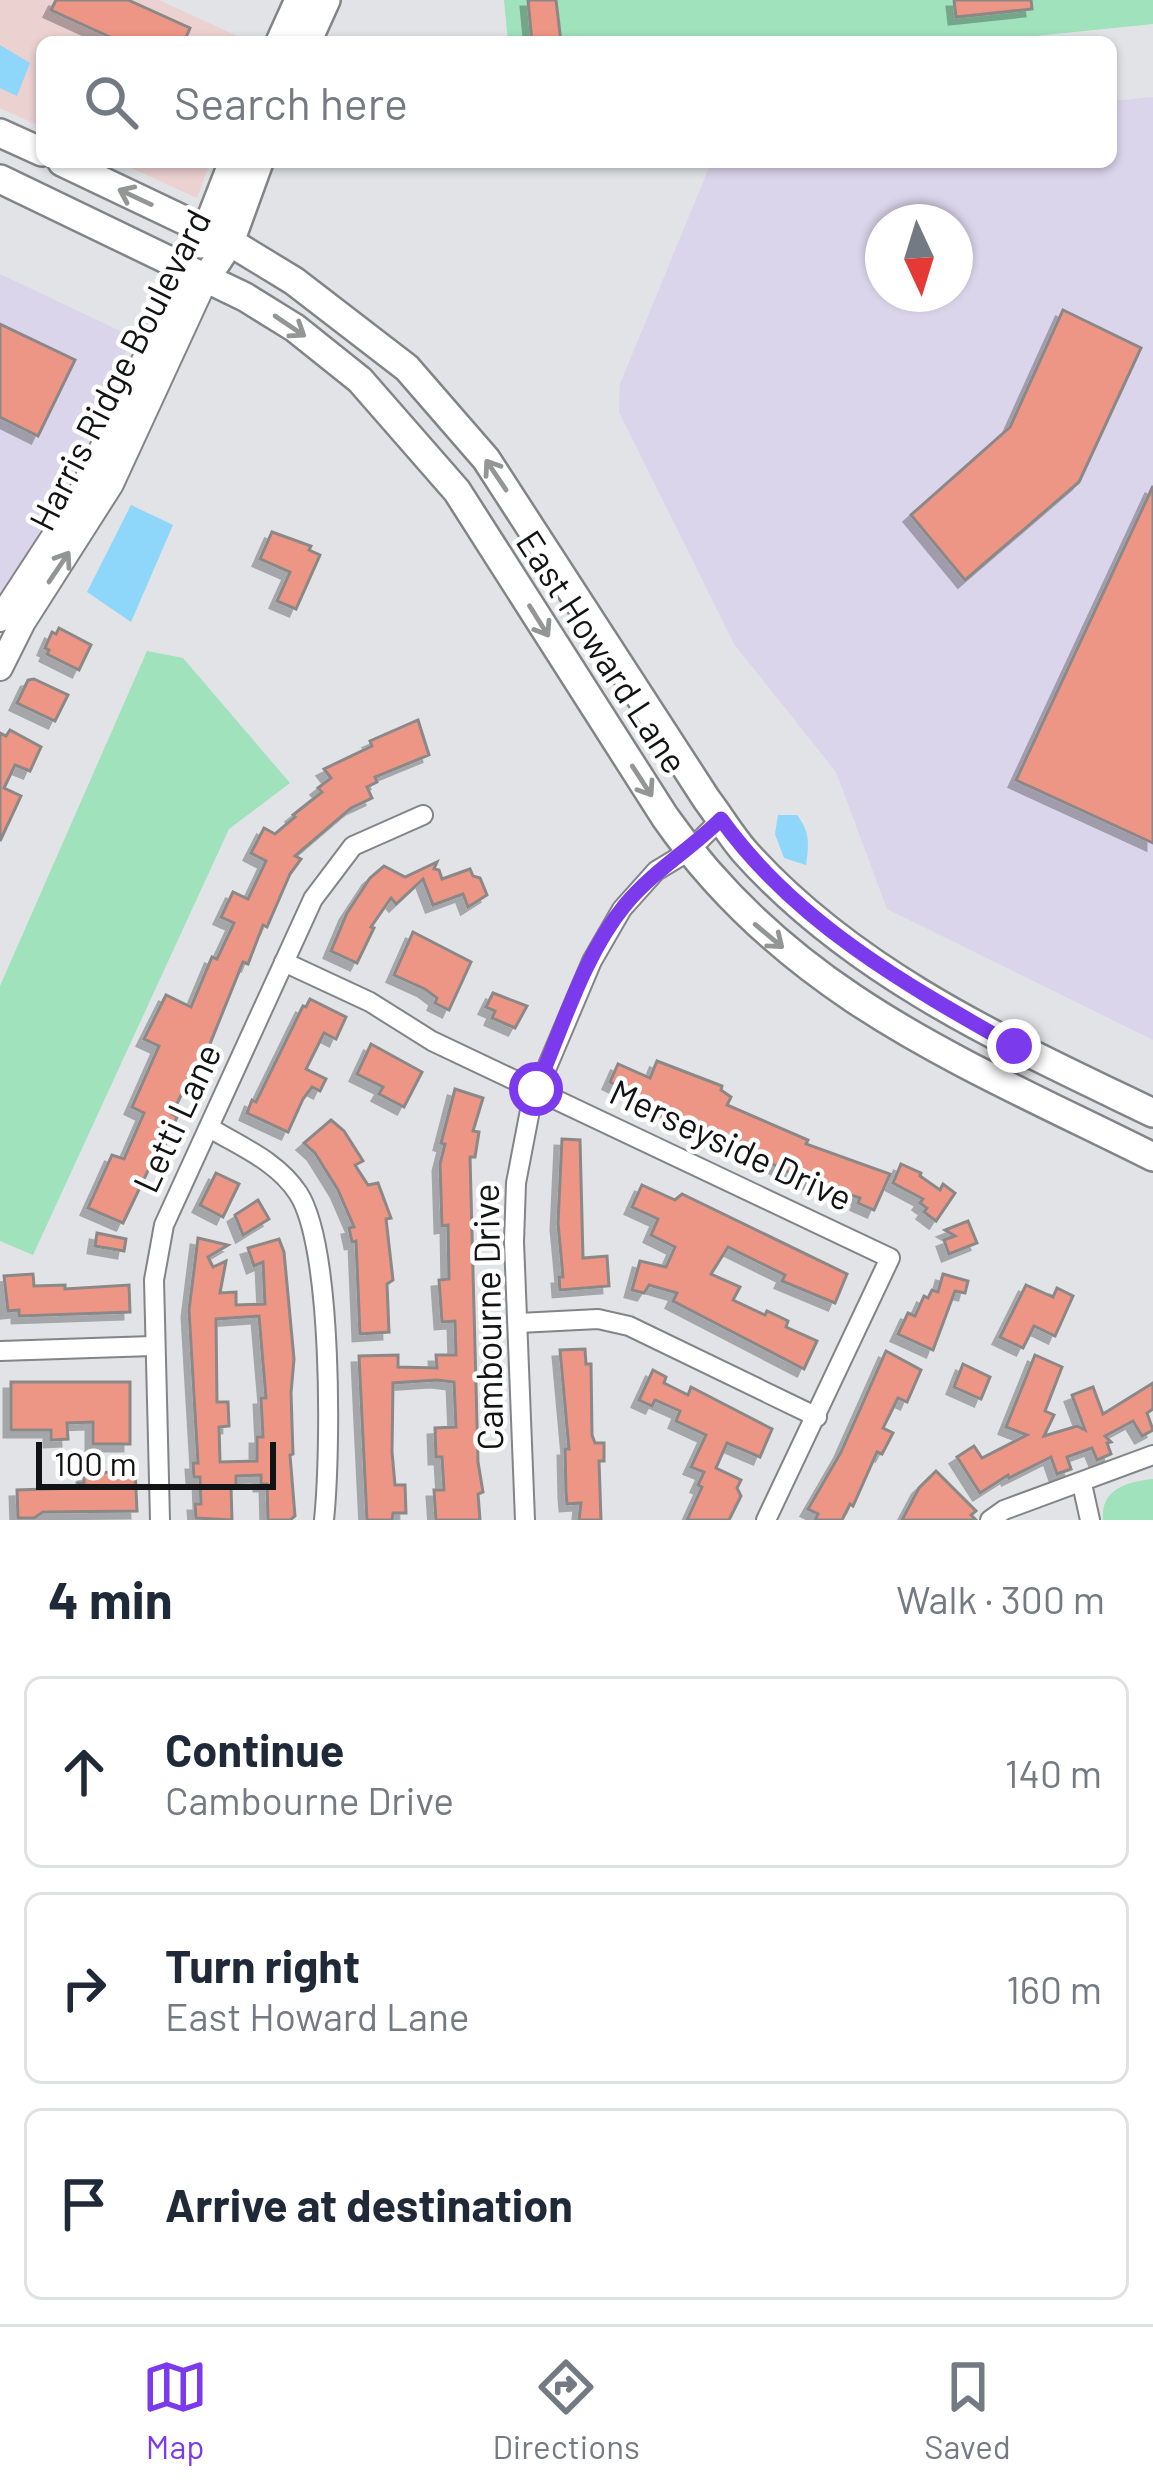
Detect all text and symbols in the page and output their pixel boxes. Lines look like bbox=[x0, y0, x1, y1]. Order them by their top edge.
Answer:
search box bbox=[36, 36, 1117, 168]
icon: search bbox=[78, 69, 144, 135]
text: Search here bbox=[174, 75, 408, 129]
one-way arrow bbox=[118, 185, 154, 207]
street label: Harris Ridge Boulevard bbox=[19, 202, 218, 537]
north arrow bbox=[865, 204, 973, 312]
one-way arrow bbox=[273, 313, 306, 338]
one-way arrow bbox=[484, 458, 509, 492]
street label: East Howard Lane bbox=[509, 522, 698, 781]
one-way arrow bbox=[46, 551, 71, 585]
one-way arrow bbox=[527, 603, 552, 637]
one-way arrow bbox=[629, 764, 654, 798]
one-way arrow bbox=[753, 921, 784, 949]
route end bbox=[987, 1019, 1041, 1073]
street label: Letti Lane bbox=[123, 1036, 229, 1199]
route start bbox=[509, 1062, 563, 1116]
street label: Merseyside Drive bbox=[604, 1069, 860, 1219]
street label: Cambourne Drive bbox=[463, 1183, 510, 1451]
scale bar bbox=[36, 1436, 276, 1489]
text: 100 m bbox=[54, 1443, 137, 1483]
text: 4 min bbox=[48, 1568, 173, 1629]
text: Walk · 300 m bbox=[896, 1575, 1105, 1622]
text: Continue bbox=[165, 1722, 344, 1776]
icon: ahead bbox=[51, 1739, 117, 1805]
text: 140 m bbox=[1005, 1749, 1102, 1796]
text: Cambourne Drive bbox=[165, 1776, 454, 1823]
text: Turn right bbox=[165, 1938, 360, 1992]
icon: right bbox=[51, 1955, 117, 2021]
text: 160 m bbox=[1006, 1965, 1102, 2012]
text: East Howard Lane bbox=[165, 1992, 470, 2039]
icon: arrive bbox=[51, 2171, 117, 2237]
text: Arrive at destination bbox=[165, 2177, 573, 2231]
tab: Map bbox=[142, 2354, 208, 2466]
tab: Directions bbox=[492, 2354, 640, 2466]
tab: Saved bbox=[924, 2354, 1011, 2466]

